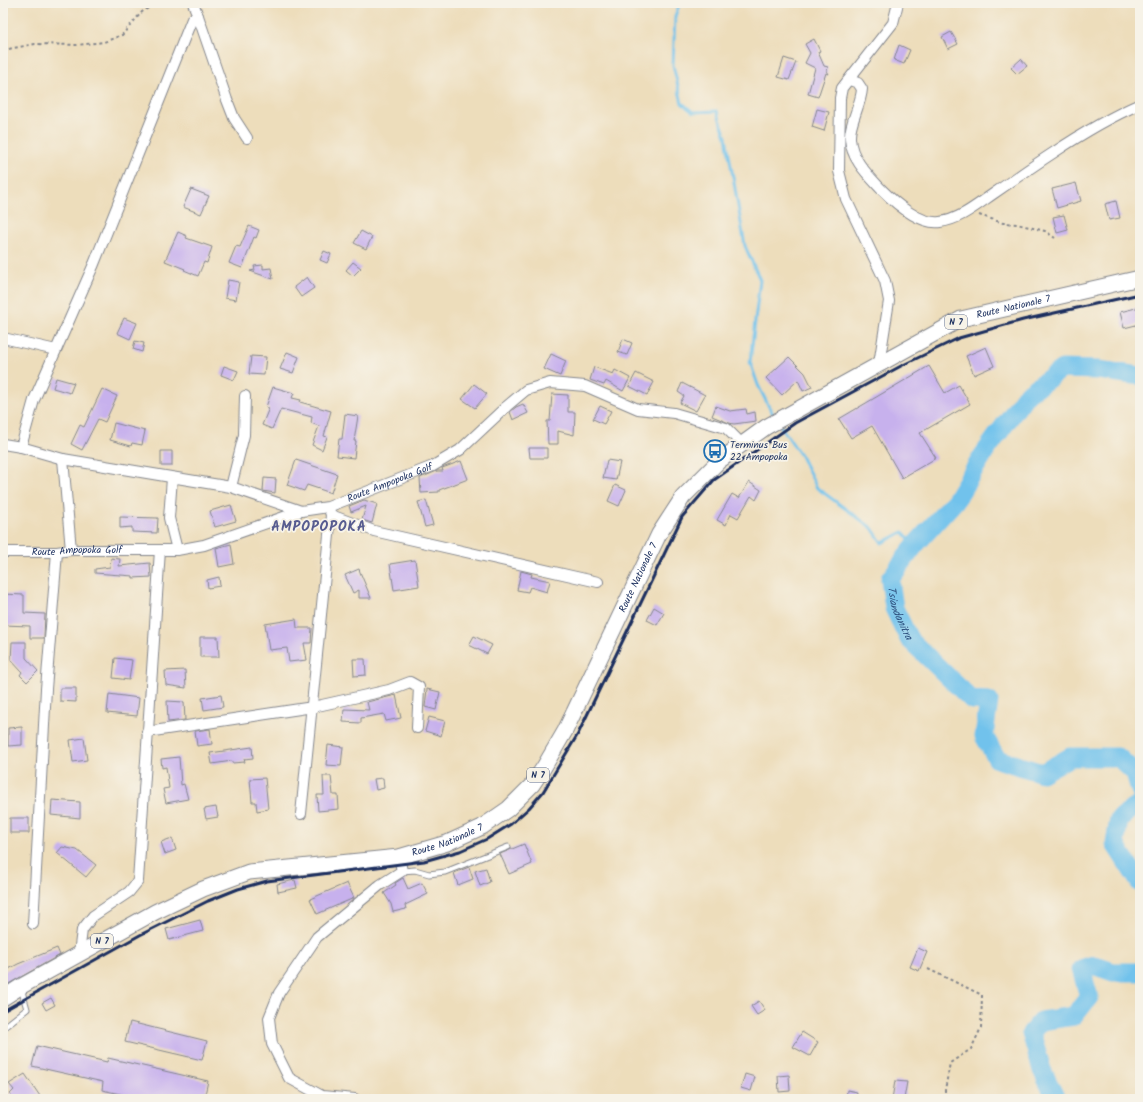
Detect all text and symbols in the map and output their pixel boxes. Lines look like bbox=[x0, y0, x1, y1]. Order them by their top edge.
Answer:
street label: Route Nationale 7 bbox=[975, 291, 1052, 323]
road number: N 7 bbox=[945, 315, 967, 329]
place label: Terminus Bus 22 Ampopoka bbox=[730, 437, 788, 465]
bus stop icon: Terminus Bus 22 Ampopoka bbox=[702, 438, 728, 464]
street label: Route Ampopoka Golf bbox=[345, 459, 436, 507]
district label: AMPOPOPOKA bbox=[271, 516, 367, 538]
street label: Route Nationale 7 bbox=[615, 540, 662, 615]
street label: Route Ampopoka Golf bbox=[32, 542, 123, 560]
water label: Tsiandanitra bbox=[882, 585, 918, 644]
road number: N 7 bbox=[527, 768, 549, 782]
street label: Route Nationale 7 bbox=[410, 819, 486, 861]
road number: N 7 bbox=[91, 934, 113, 948]

